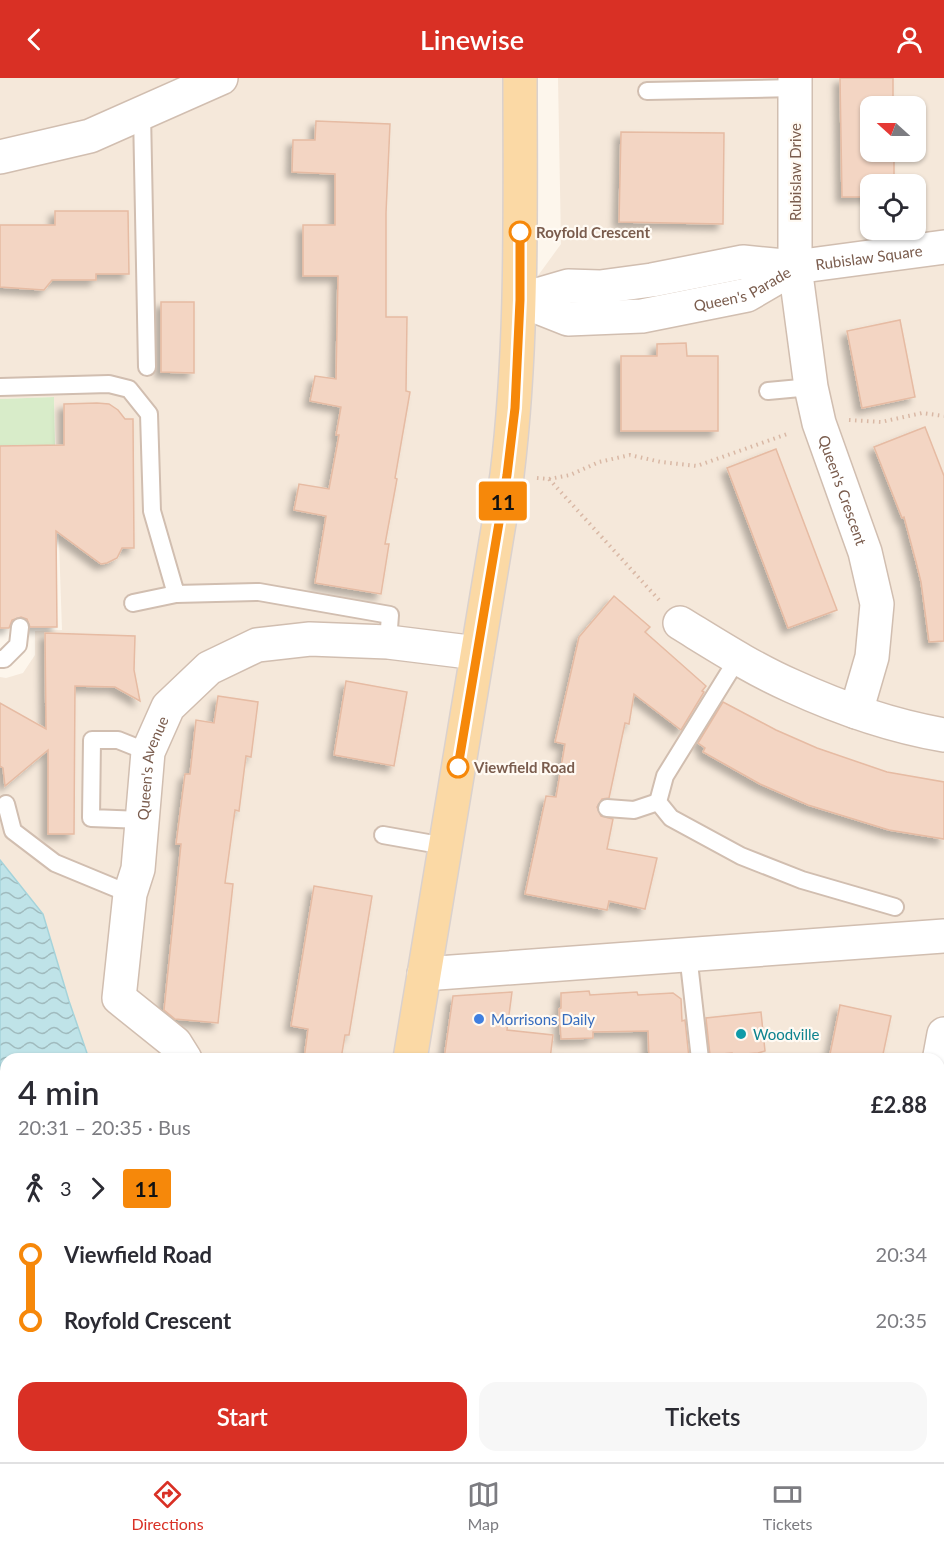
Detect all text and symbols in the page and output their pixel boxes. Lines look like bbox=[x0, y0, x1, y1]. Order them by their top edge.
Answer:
icon: back bbox=[18, 23, 51, 56]
text: Linewise bbox=[420, 23, 524, 56]
icon: person bbox=[893, 23, 926, 56]
north arrow bbox=[860, 96, 926, 162]
map controls bbox=[860, 96, 926, 240]
street label: Rubislaw Drive bbox=[786, 123, 804, 221]
button: locate bbox=[860, 174, 926, 240]
marker: Royfold Crescent bbox=[509, 221, 531, 243]
place label: Royfold Crescent bbox=[536, 223, 650, 241]
street label: Rubislaw Square bbox=[814, 241, 923, 273]
street label: Queen's Parade bbox=[692, 263, 794, 314]
street label: Queen's Crescent bbox=[815, 432, 871, 548]
line badge: 11 bbox=[476, 482, 530, 520]
text: 11 bbox=[491, 489, 515, 514]
street label: Queen's Avenue bbox=[133, 713, 172, 821]
marker: Viewfield Road bbox=[447, 756, 469, 778]
place label: Viewfield Road bbox=[473, 758, 575, 776]
place label: Morrisons Daily bbox=[491, 1010, 595, 1028]
marker: Morrisons Daily bbox=[472, 1012, 486, 1026]
place label: Woodville bbox=[753, 1025, 820, 1043]
marker: Woodville bbox=[734, 1027, 748, 1041]
text: 4 min bbox=[18, 1072, 99, 1112]
text: £2.88 bbox=[871, 1091, 927, 1118]
text: 20:31 – 20:35 · Bus bbox=[18, 1115, 191, 1139]
icon: walk bbox=[18, 1172, 51, 1205]
icon: forward bbox=[81, 1172, 114, 1205]
text: 3 bbox=[60, 1176, 72, 1200]
text: 11 bbox=[135, 1176, 159, 1201]
text: Viewfield Road bbox=[64, 1241, 212, 1268]
text: 20:34 bbox=[876, 1242, 927, 1266]
text: Royfold Crescent bbox=[64, 1307, 231, 1334]
text: 20:35 bbox=[876, 1308, 927, 1332]
button: Start bbox=[18, 1382, 467, 1451]
button: Tickets bbox=[479, 1382, 927, 1451]
tab: Directions bbox=[132, 1478, 204, 1533]
tab: Map bbox=[467, 1478, 500, 1533]
tab: Tickets bbox=[763, 1478, 812, 1533]

